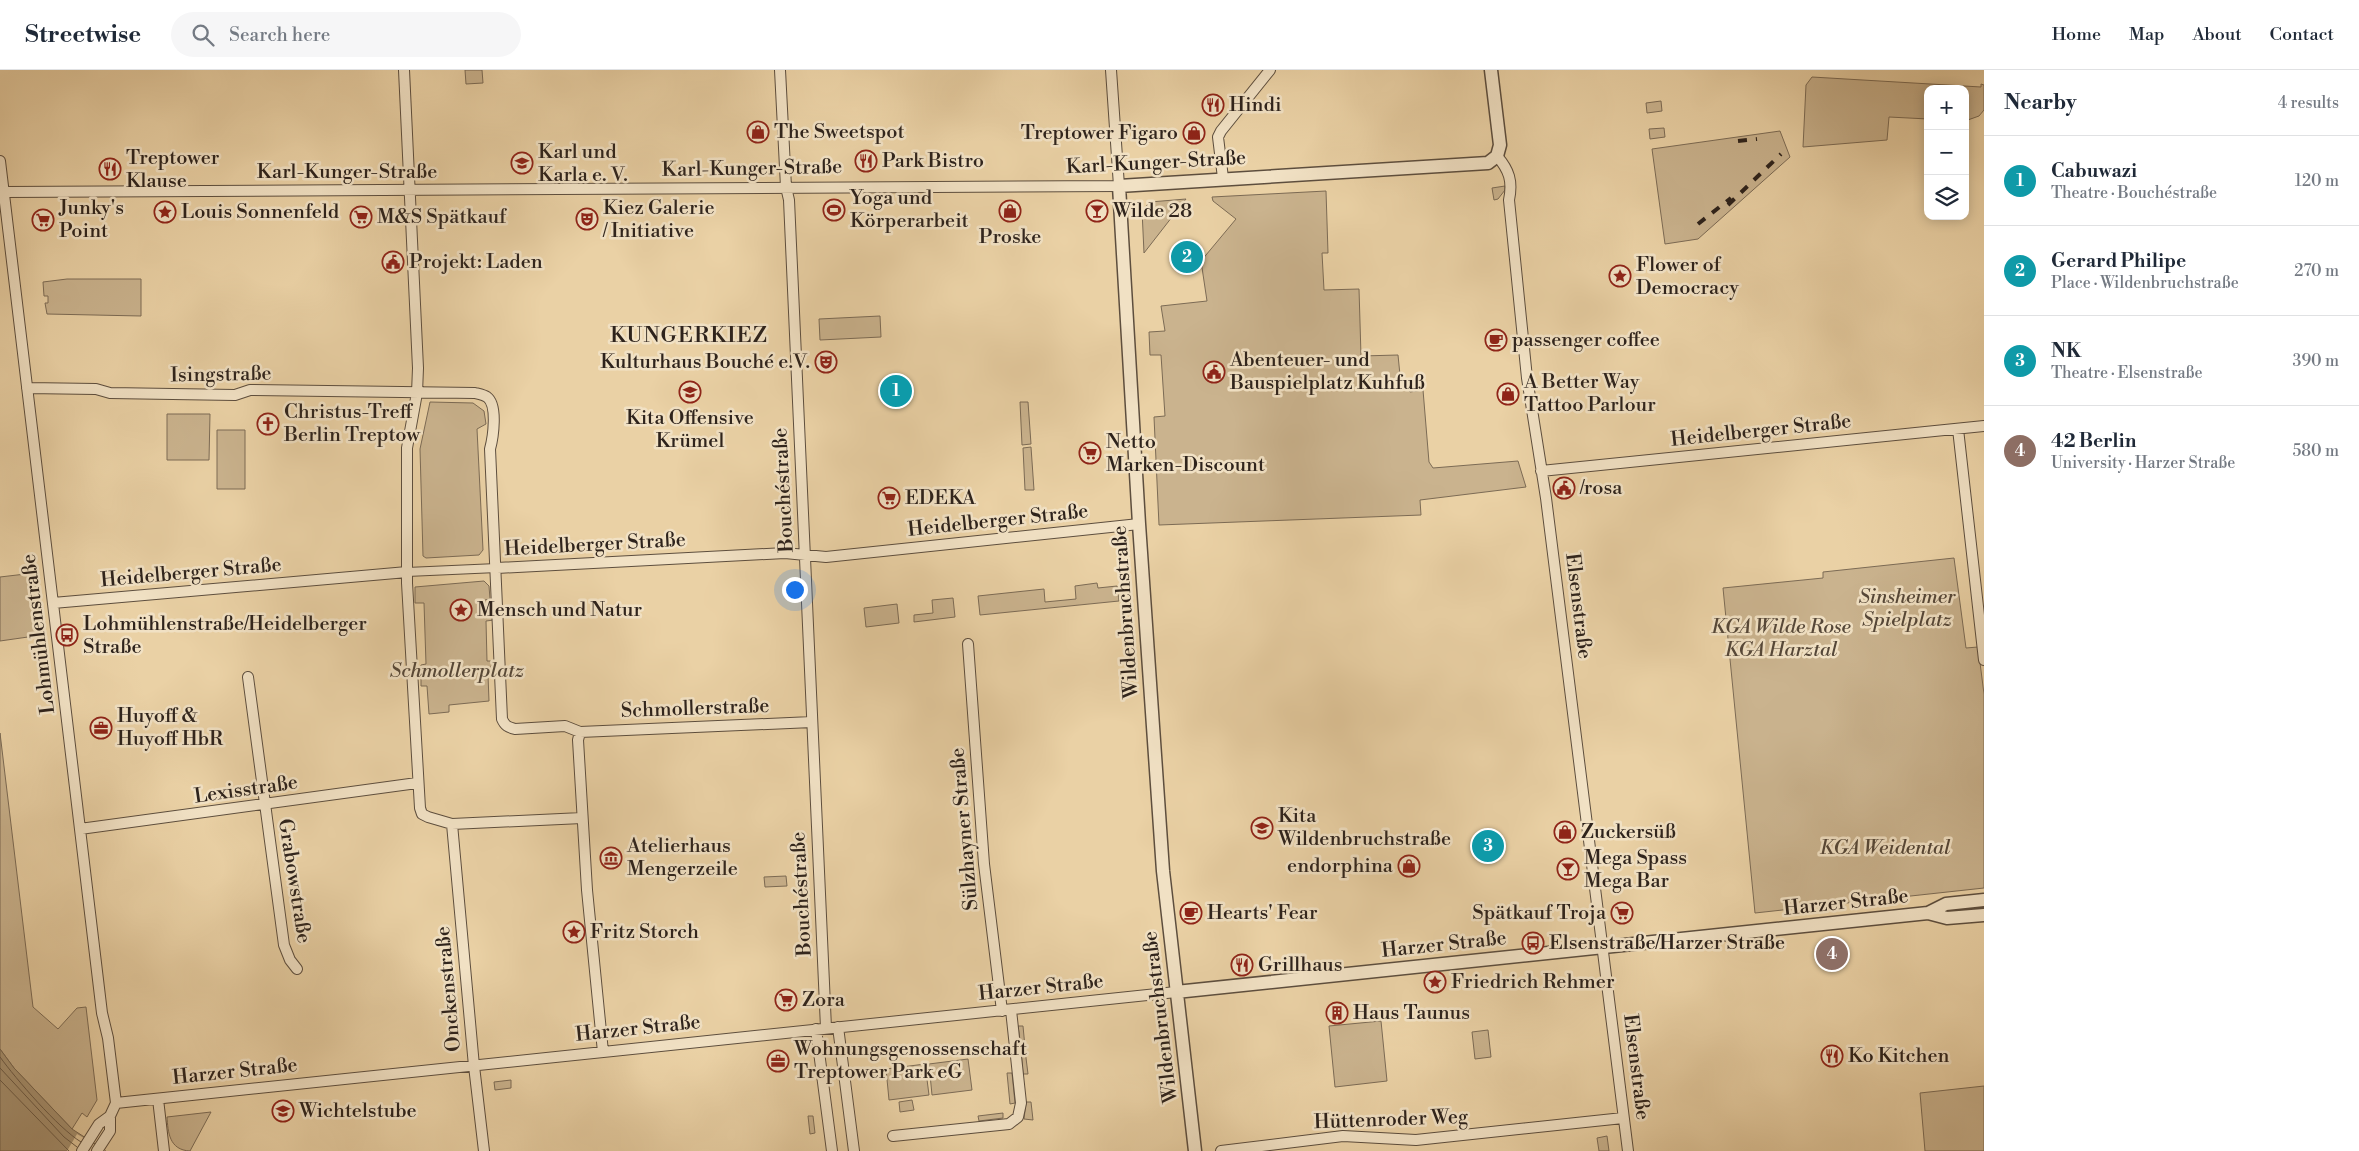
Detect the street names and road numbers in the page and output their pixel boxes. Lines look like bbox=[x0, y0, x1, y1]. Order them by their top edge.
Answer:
street label: Karl-Kunger-Straße bbox=[1065, 146, 1247, 180]
street label: Karl-Kunger-Straße bbox=[662, 155, 842, 183]
street label: Karl-Kunger-Straße bbox=[257, 160, 437, 185]
street label: Isingstraße bbox=[170, 362, 272, 388]
street label: Heidelberger Straße bbox=[1669, 409, 1853, 453]
street label: Bouchéstraße bbox=[768, 427, 800, 554]
street label: Heidelberger Straße bbox=[906, 499, 1090, 543]
street label: Wildenbruchstraße bbox=[1107, 525, 1145, 700]
street label: Heidelberger Straße bbox=[504, 528, 686, 562]
street label: Lohmühlenstraße bbox=[17, 552, 61, 716]
street label: Elsenstraße bbox=[1559, 552, 1597, 660]
street label: Heidelberger Straße bbox=[99, 553, 283, 593]
street label: Schmollerstraße bbox=[620, 694, 770, 724]
street label: Sülzhayner Straße bbox=[945, 747, 985, 911]
street label: Lexisstraße bbox=[192, 770, 300, 810]
street label: Grabowstraße bbox=[272, 817, 316, 945]
street label: Bouchéstraße bbox=[786, 831, 818, 958]
street label: Harzer Straße bbox=[1782, 884, 1910, 922]
street label: Onckenstraße bbox=[431, 925, 467, 1053]
street label: Harzer Straße bbox=[1380, 926, 1508, 964]
street label: Wildenbruchstraße bbox=[1138, 930, 1184, 1105]
street label: Harzer Straße bbox=[977, 969, 1105, 1007]
street label: Harzer Straße bbox=[574, 1010, 702, 1048]
street label: Elsenstraße bbox=[1617, 1013, 1655, 1121]
street label: Harzer Straße bbox=[171, 1053, 299, 1091]
street label: Hüttenroder Weg bbox=[1313, 1105, 1469, 1135]

